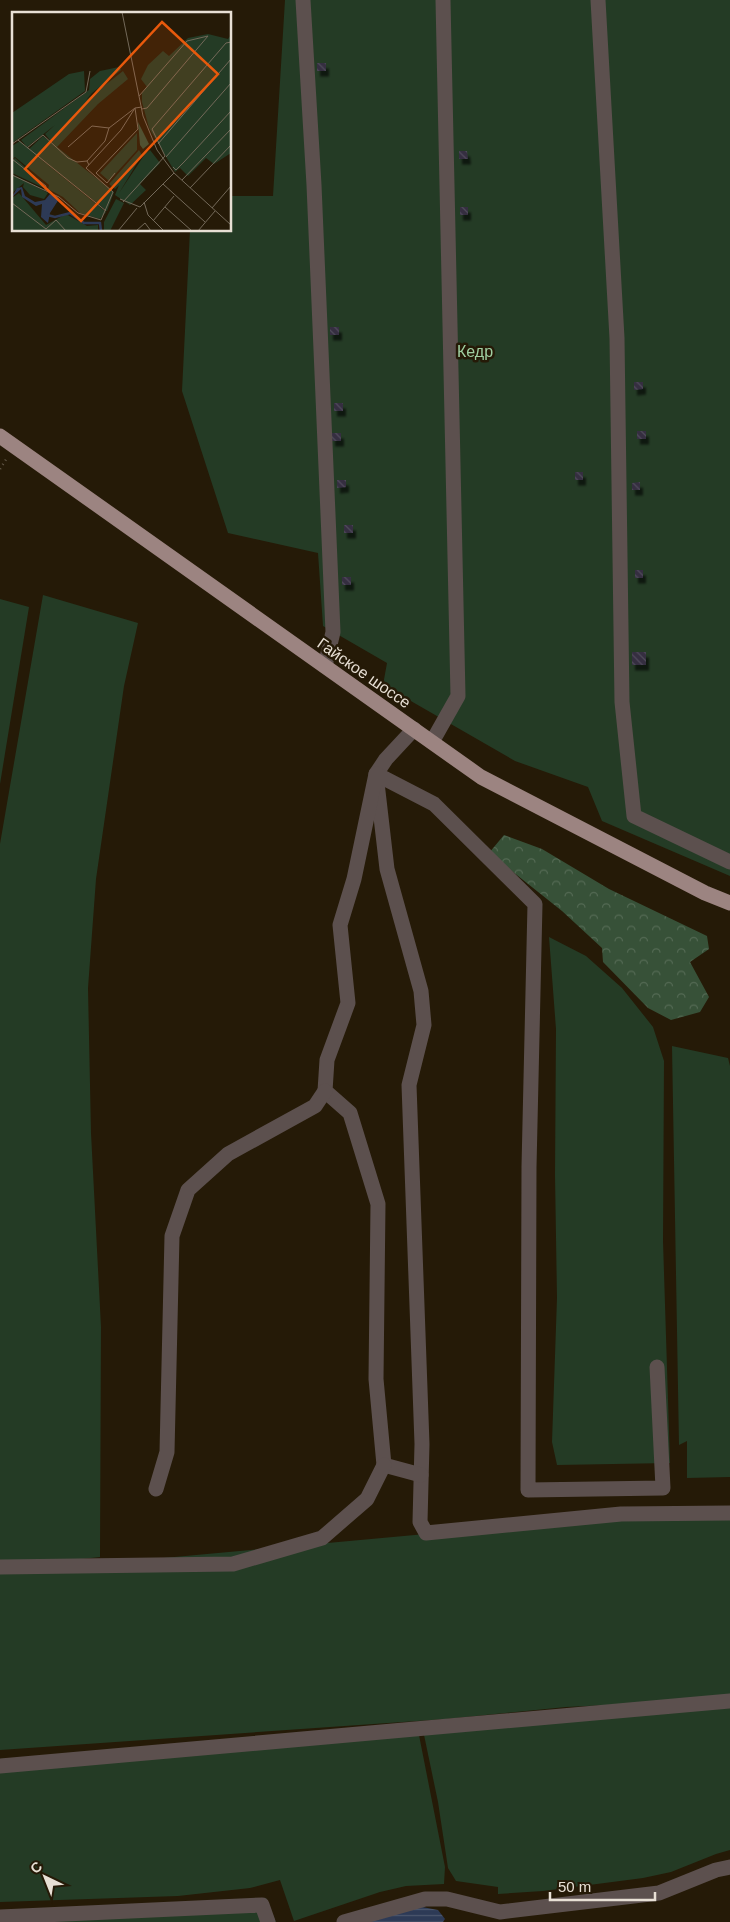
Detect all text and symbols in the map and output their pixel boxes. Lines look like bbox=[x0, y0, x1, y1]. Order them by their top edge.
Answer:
inset map bbox=[12, 12, 231, 231]
park label: Кедр bbox=[457, 343, 493, 360]
street label: Гайское шоссе bbox=[314, 635, 414, 711]
north arrow bbox=[20, 1852, 70, 1902]
text: С bbox=[27, 1858, 45, 1877]
scale bar bbox=[550, 1870, 655, 1902]
text: 50 m bbox=[558, 1878, 591, 1895]

